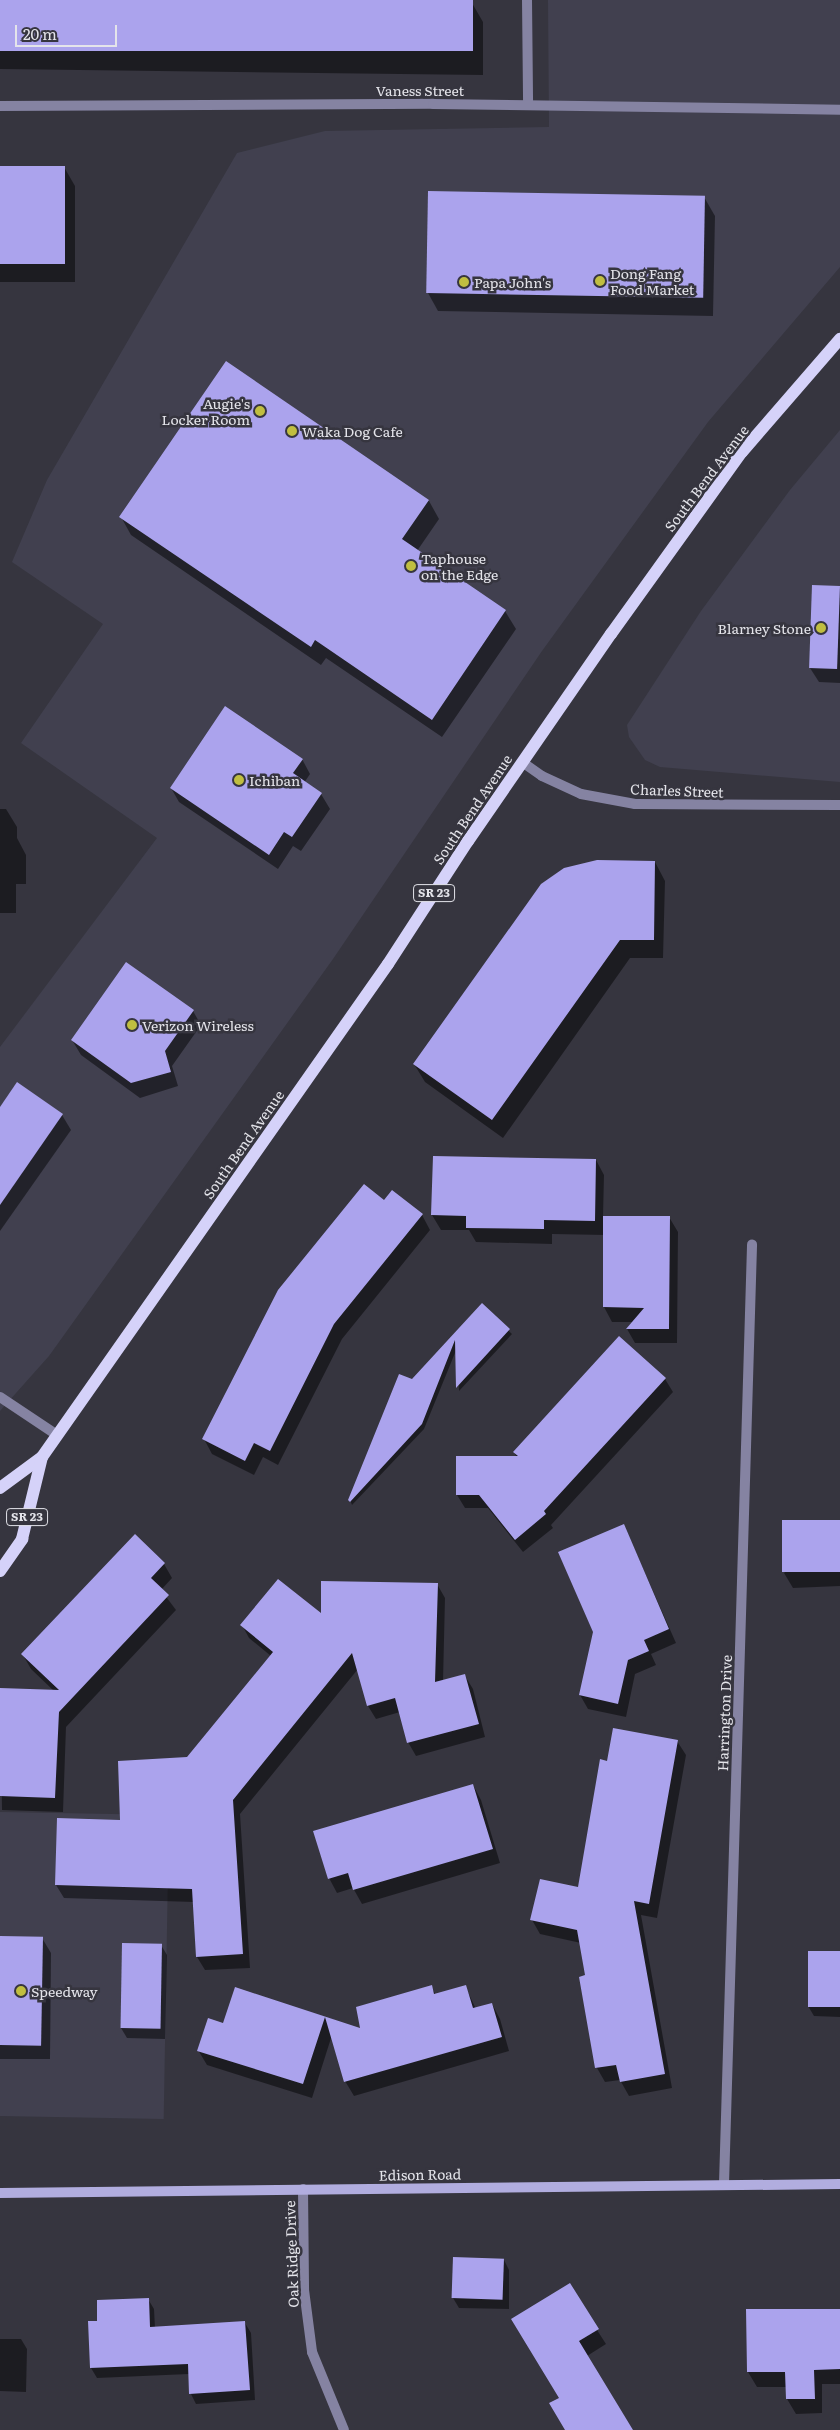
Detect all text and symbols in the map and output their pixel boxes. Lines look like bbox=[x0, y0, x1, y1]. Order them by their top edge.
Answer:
scale bar bbox=[18, 15, 120, 47]
text: 20 m bbox=[23, 22, 57, 45]
street label: Vaness Street bbox=[376, 82, 464, 98]
place label: Dong Fang Food Market bbox=[610, 265, 694, 298]
place label: Papa John's bbox=[474, 274, 551, 290]
marker: Dong Fang Food Market bbox=[594, 275, 606, 287]
marker: Papa John's bbox=[458, 276, 470, 288]
place label: Augie's Locker Room bbox=[161, 395, 250, 428]
marker: Augie's Locker Room bbox=[254, 405, 266, 417]
street label: South Bend Avenue bbox=[661, 422, 751, 534]
place label: Waka Dog Cafe bbox=[302, 423, 403, 439]
marker: Waka Dog Cafe bbox=[286, 425, 298, 437]
place label: Taphouse on the Edge bbox=[421, 550, 498, 582]
marker: Taphouse on the Edge bbox=[405, 560, 417, 572]
place label: Blarney Stone bbox=[718, 620, 811, 636]
marker: Blarney Stone bbox=[815, 622, 827, 634]
street label: South Bend Avenue bbox=[429, 751, 515, 867]
place label: Ichiban bbox=[249, 772, 300, 788]
marker: Ichiban bbox=[233, 774, 245, 786]
street label: Charles Street bbox=[630, 780, 724, 800]
road number: SR 23 bbox=[413, 884, 455, 902]
place label: Verizon Wireless bbox=[142, 1017, 254, 1033]
marker: Verizon Wireless bbox=[126, 1019, 138, 1031]
street label: South Bend Avenue bbox=[199, 1086, 287, 1202]
road number: SR 23 bbox=[6, 1508, 48, 1526]
street label: Harrington Drive bbox=[714, 1654, 734, 1772]
place label: Speedway bbox=[31, 1983, 98, 1999]
marker: Speedway bbox=[15, 1985, 27, 1997]
street label: Edison Road bbox=[379, 2165, 461, 2183]
street label: Oak Ridge Drive bbox=[281, 2200, 301, 2308]

